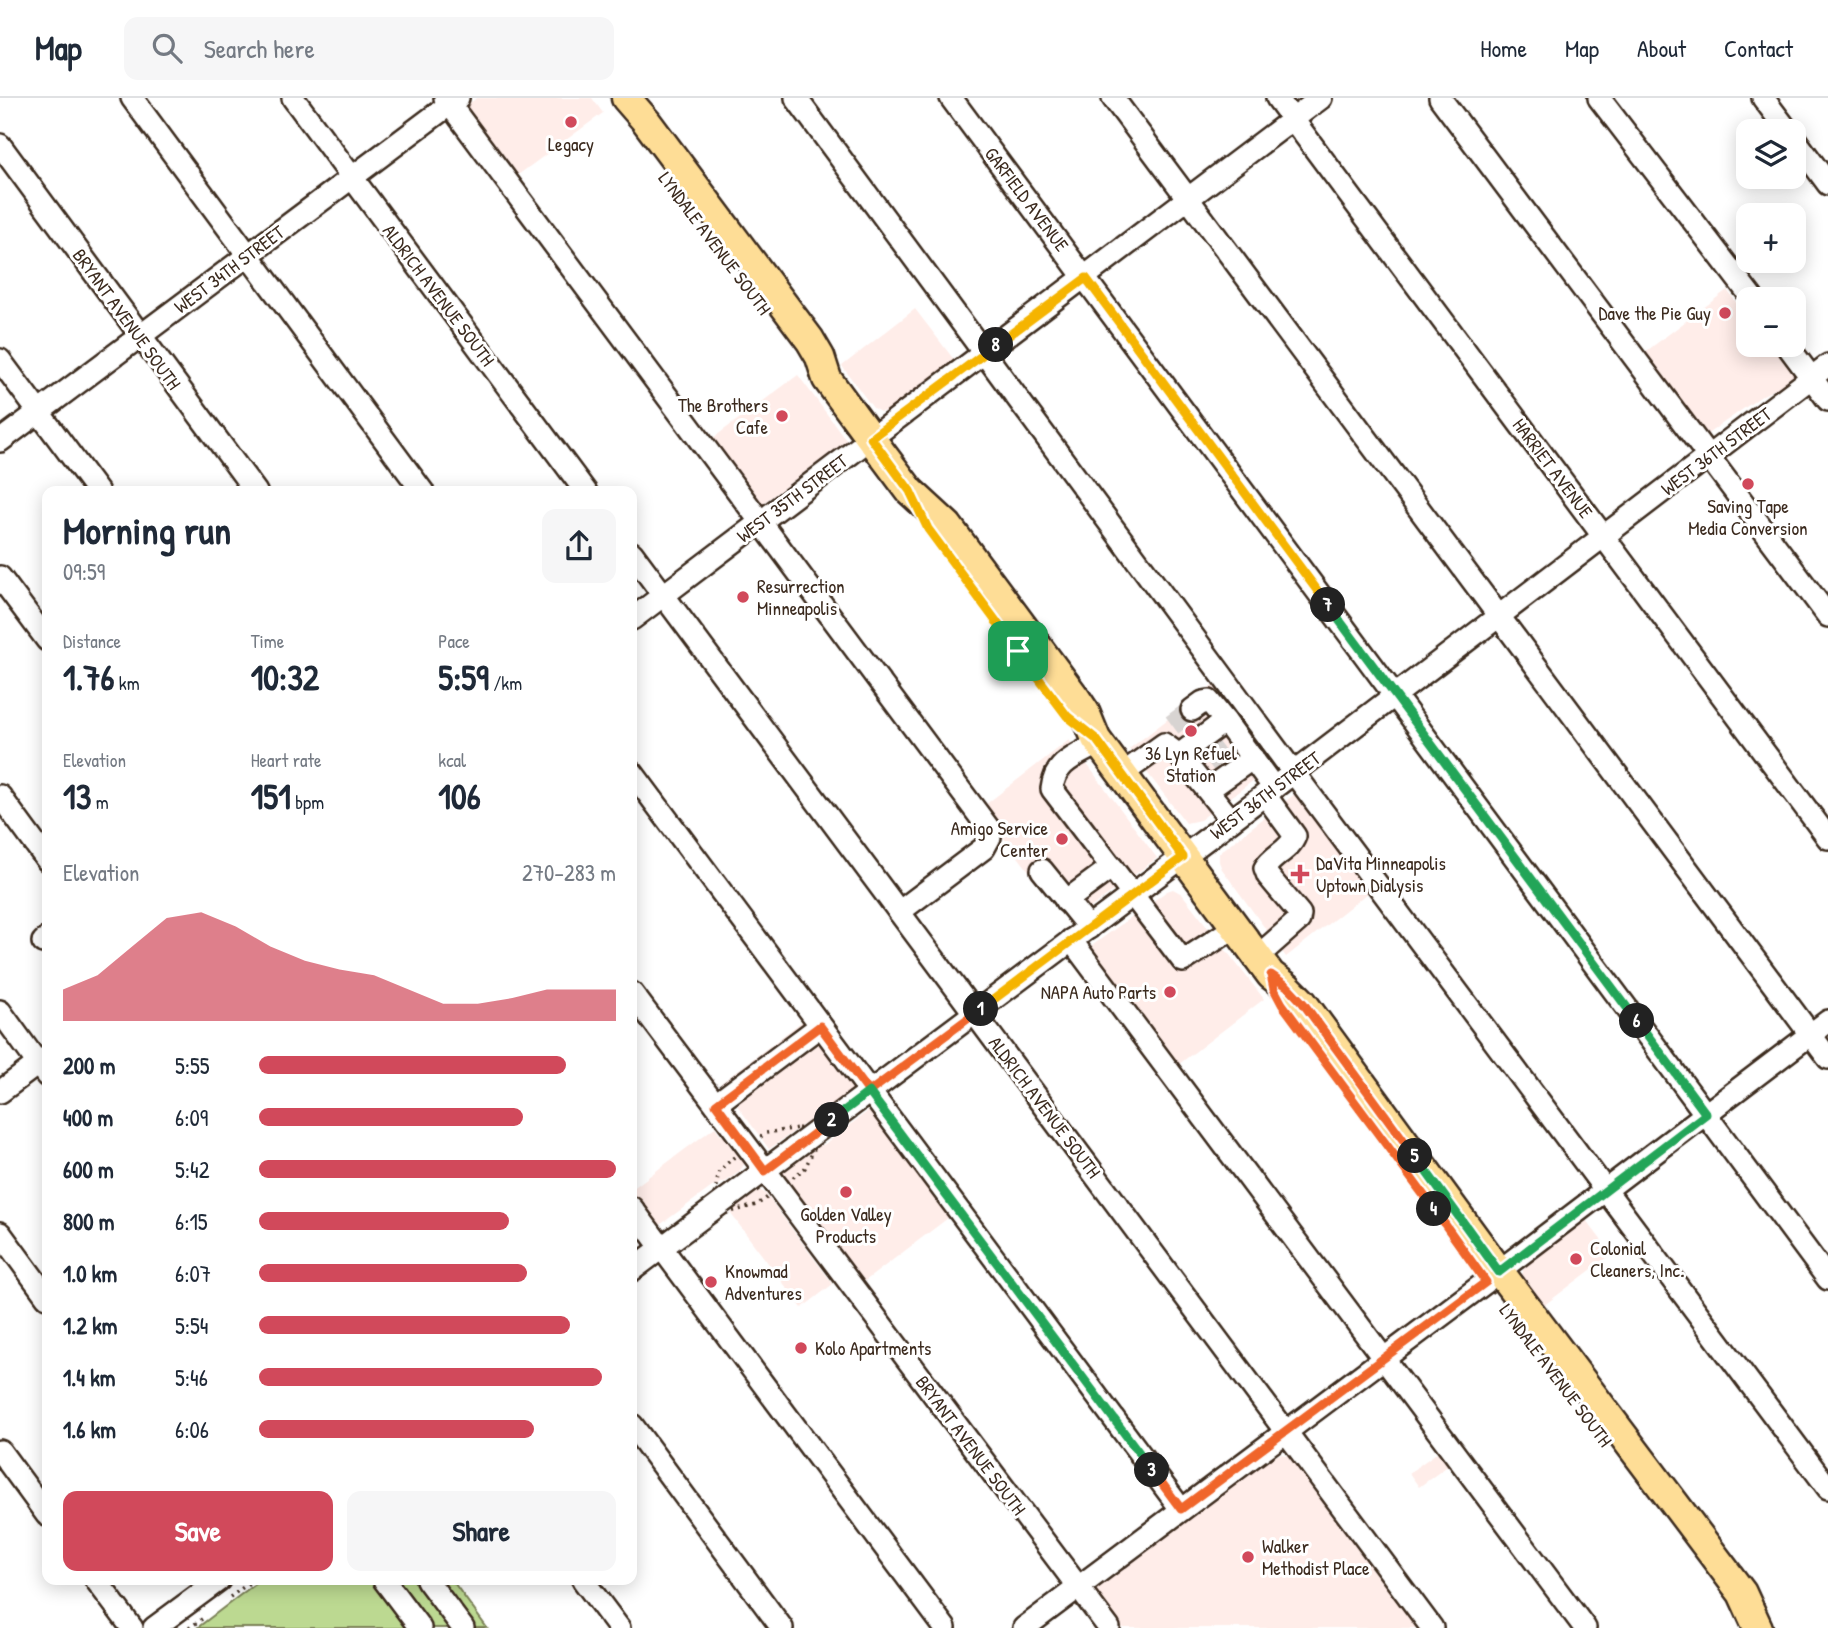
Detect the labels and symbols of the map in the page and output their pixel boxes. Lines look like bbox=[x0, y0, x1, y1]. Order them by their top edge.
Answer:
marker: Legacy bbox=[563, 114, 579, 130]
place label: Legacy bbox=[548, 131, 594, 157]
street label: GARFIELD AVENUE bbox=[979, 141, 1075, 257]
street label: LYNDALE AVENUE SOUTH bbox=[653, 166, 777, 320]
street label: WEST 34TH STREET bbox=[169, 218, 290, 319]
street label: ALDRICH AVENUE SOUTH bbox=[377, 219, 501, 371]
street label: BRYANT AVENUE SOUTH bbox=[67, 243, 187, 395]
place label: Dave the Pie Guy bbox=[1598, 300, 1711, 326]
marker: Dave the Pie Guy bbox=[1717, 305, 1733, 321]
pin: 8 bbox=[978, 328, 1014, 362]
place label: The Brothers Cafe bbox=[678, 392, 768, 440]
street label: WEST 36TH STREET bbox=[1655, 400, 1778, 501]
marker: The Brothers Cafe bbox=[774, 408, 790, 424]
street label: HARRIET AVENUE bbox=[1507, 413, 1600, 524]
street label: WEST 35TH STREET bbox=[731, 447, 854, 548]
marker: Saving Tape Media Conversion bbox=[1740, 476, 1756, 492]
place label: Saving Tape Media Conversion bbox=[1688, 493, 1808, 541]
place label: Resurrection Minneapolis bbox=[757, 573, 845, 621]
pin: 7 bbox=[1310, 588, 1346, 622]
marker: Resurrection Minneapolis bbox=[735, 589, 751, 605]
pin bbox=[988, 621, 1048, 681]
marker: 36 Lyn Refuel Station bbox=[1183, 723, 1199, 739]
place label: 36 Lyn Refuel Station bbox=[1145, 740, 1238, 788]
street label: WEST 36TH STREET bbox=[1204, 744, 1327, 845]
place label: Amigo Service Center bbox=[951, 815, 1049, 863]
marker: Amigo Service Center bbox=[1054, 831, 1070, 847]
place label: DaVita Minneapolis Uptown Dialysis bbox=[1316, 850, 1446, 898]
marker: DaVita Minneapolis Uptown Dialysis bbox=[1290, 864, 1310, 884]
place label: NAPA Auto Parts bbox=[1041, 979, 1156, 1005]
marker: NAPA Auto Parts bbox=[1162, 984, 1178, 1000]
pin: 1 bbox=[964, 992, 998, 1026]
pin: 6 bbox=[1620, 1004, 1654, 1038]
street label: ALDRICH AVENUE SOUTH bbox=[983, 1031, 1107, 1183]
pin: 2 bbox=[814, 1102, 850, 1138]
pin: 5 bbox=[1398, 1138, 1432, 1174]
marker: Golden Valley Products bbox=[838, 1184, 854, 1200]
pin: 4 bbox=[1416, 1192, 1452, 1226]
place label: Golden Valley Products bbox=[800, 1201, 892, 1249]
place label: Colonial Cleaners, Inc. bbox=[1590, 1235, 1684, 1283]
marker: Colonial Cleaners, Inc. bbox=[1568, 1251, 1584, 1267]
place label: Knowmad Adventures bbox=[725, 1258, 802, 1306]
marker: Knowmad Adventures bbox=[703, 1274, 719, 1290]
street label: LYNDALE AVENUE SOUTH bbox=[1494, 1298, 1618, 1452]
place label: Kolo Apartments bbox=[815, 1335, 931, 1361]
marker: Kolo Apartments bbox=[793, 1340, 809, 1356]
street label: BRYANT AVENUE SOUTH bbox=[910, 1370, 1032, 1520]
pin: 3 bbox=[1134, 1452, 1170, 1488]
place label: Walker Methodist Place bbox=[1262, 1533, 1370, 1581]
marker: Walker Methodist Place bbox=[1240, 1549, 1256, 1565]

